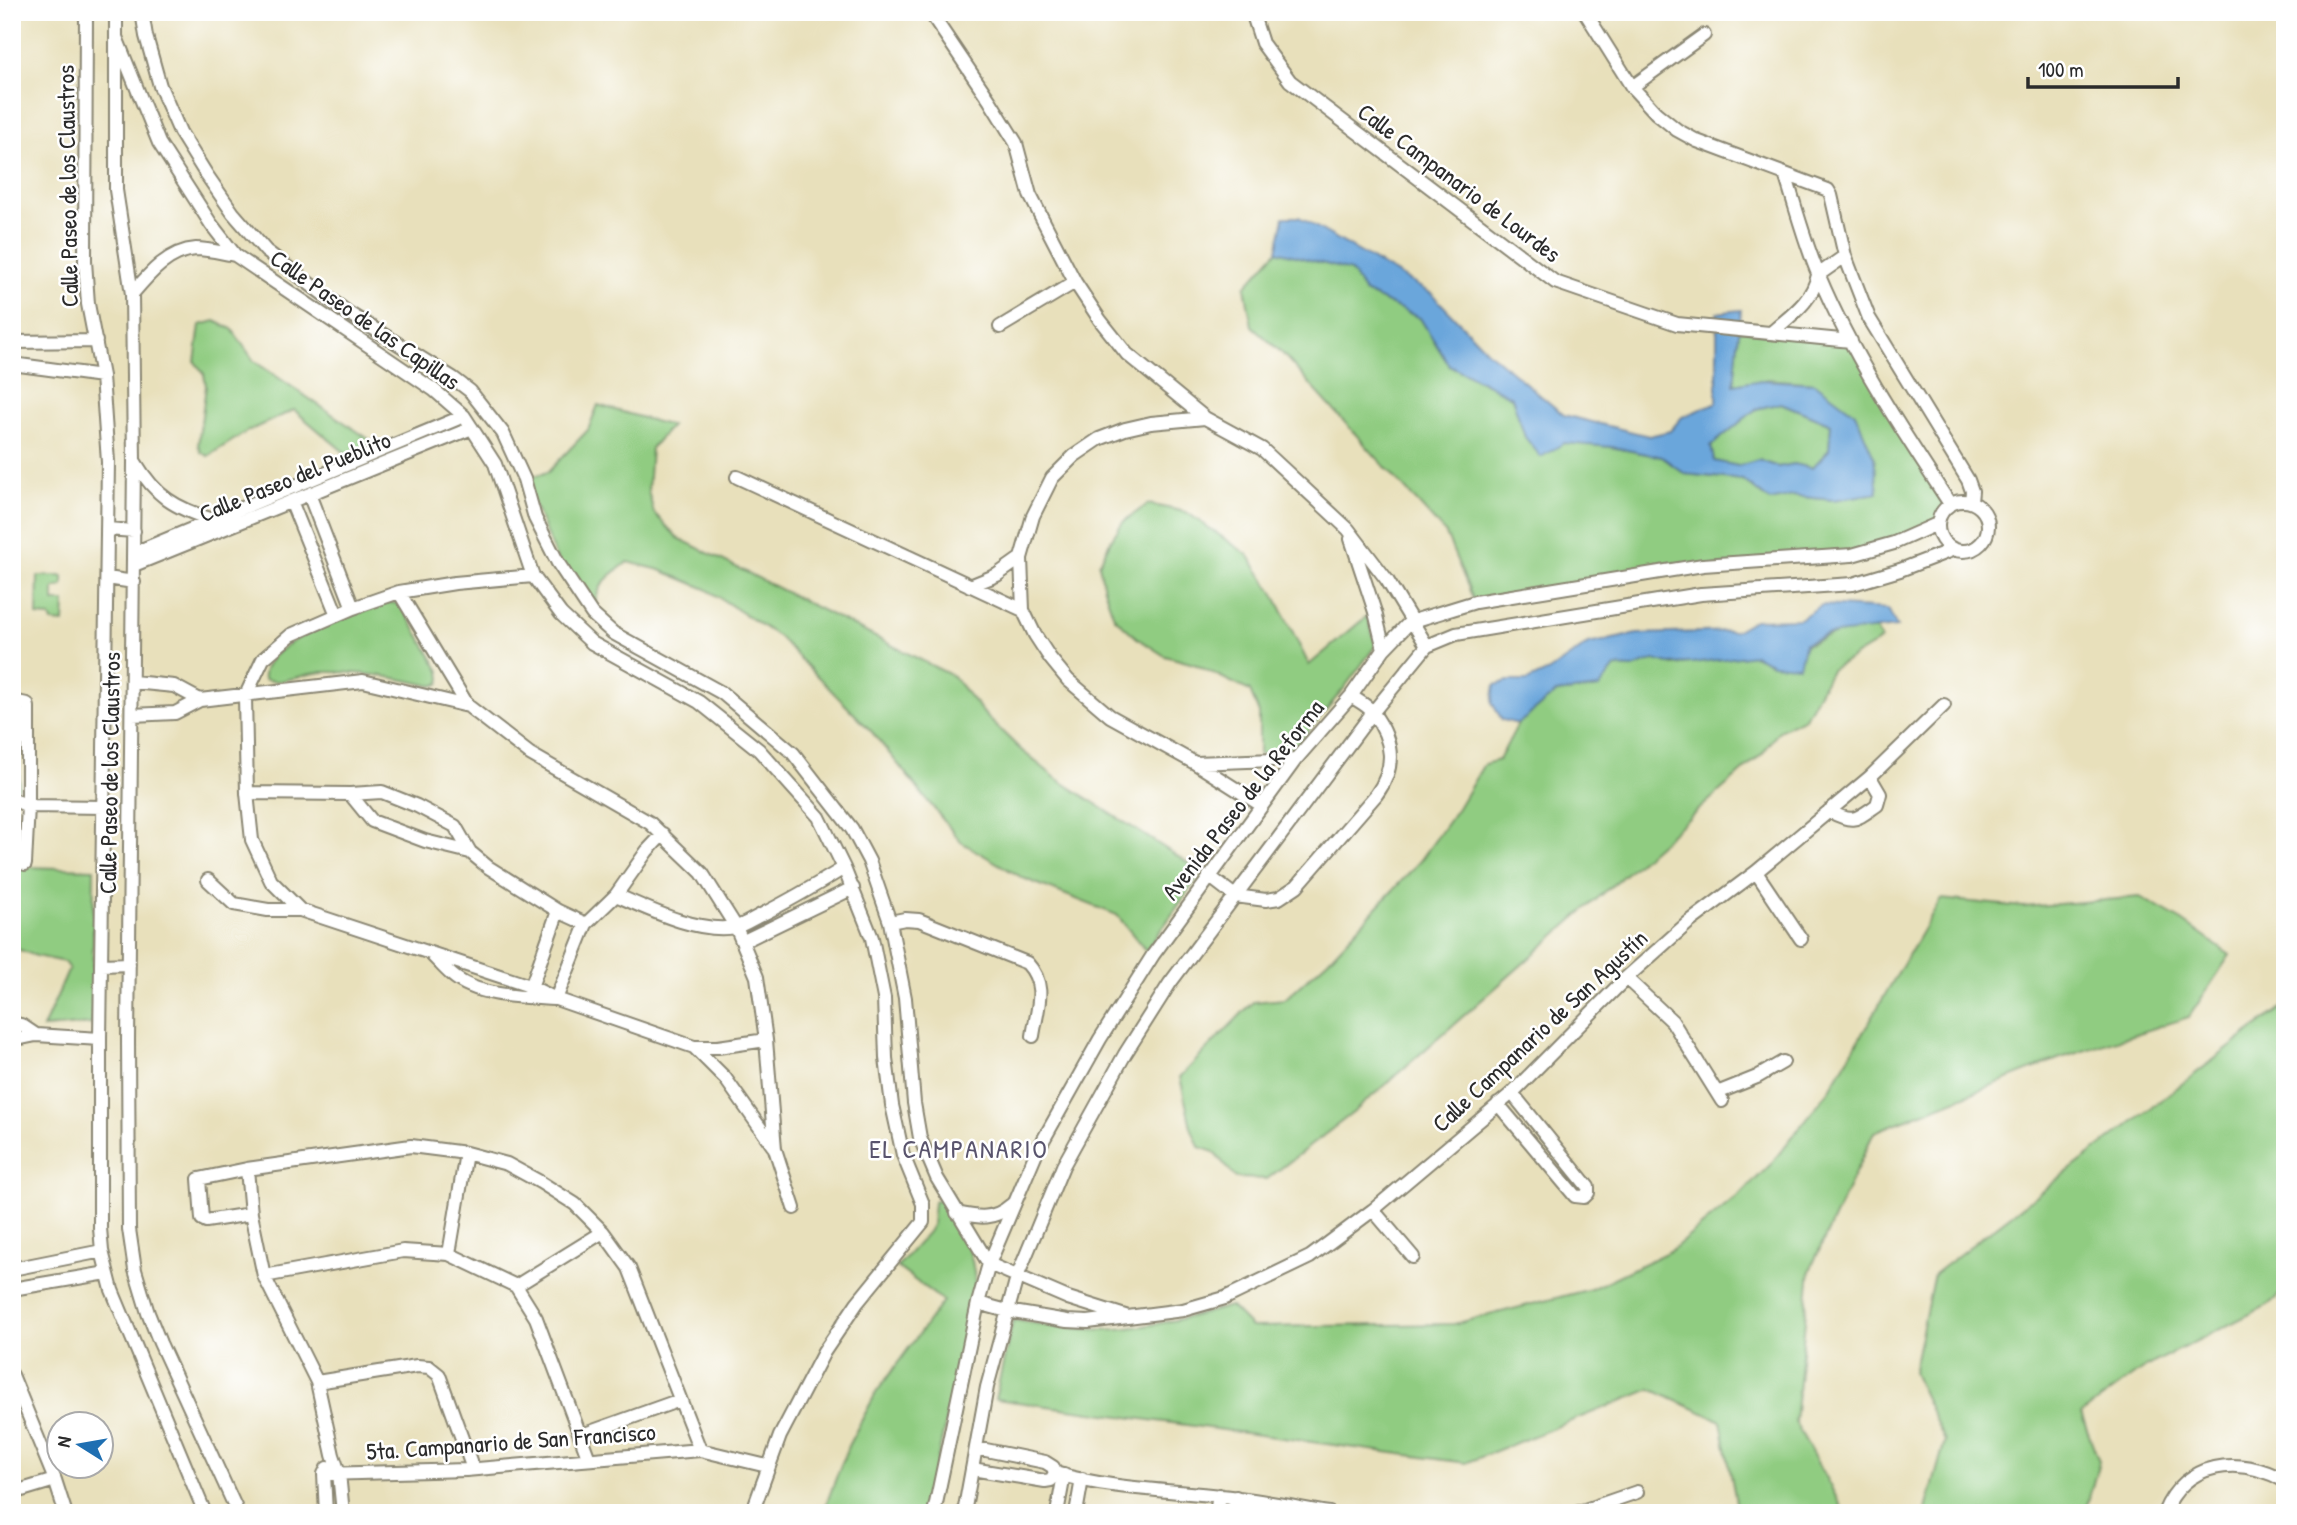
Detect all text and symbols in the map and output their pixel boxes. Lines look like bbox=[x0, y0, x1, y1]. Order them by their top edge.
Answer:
scale bar bbox=[2028, 46, 2178, 90]
text: 100 m bbox=[2038, 55, 2084, 84]
street label: Calle Paseo de los Claustros bbox=[49, 65, 85, 307]
street label: Calle Campanario de Lourdes bbox=[1351, 95, 1568, 269]
street label: Calle Paseo de las Capillas bbox=[264, 242, 467, 397]
street label: Calle Paseo del Pueblito bbox=[194, 423, 395, 529]
street label: Calle Paseo de los Claustros bbox=[91, 652, 127, 894]
street label: Avenida Paseo de la Reforma bbox=[1154, 693, 1330, 906]
street label: Calle Campanario de San Agustín bbox=[1425, 922, 1654, 1139]
district label: EL CAMPANARIO bbox=[869, 1131, 1049, 1166]
north arrow bbox=[46, 1410, 116, 1480]
street label: 5ta. Campanario de San Francisco bbox=[365, 1415, 657, 1467]
text: N bbox=[50, 1434, 77, 1449]

